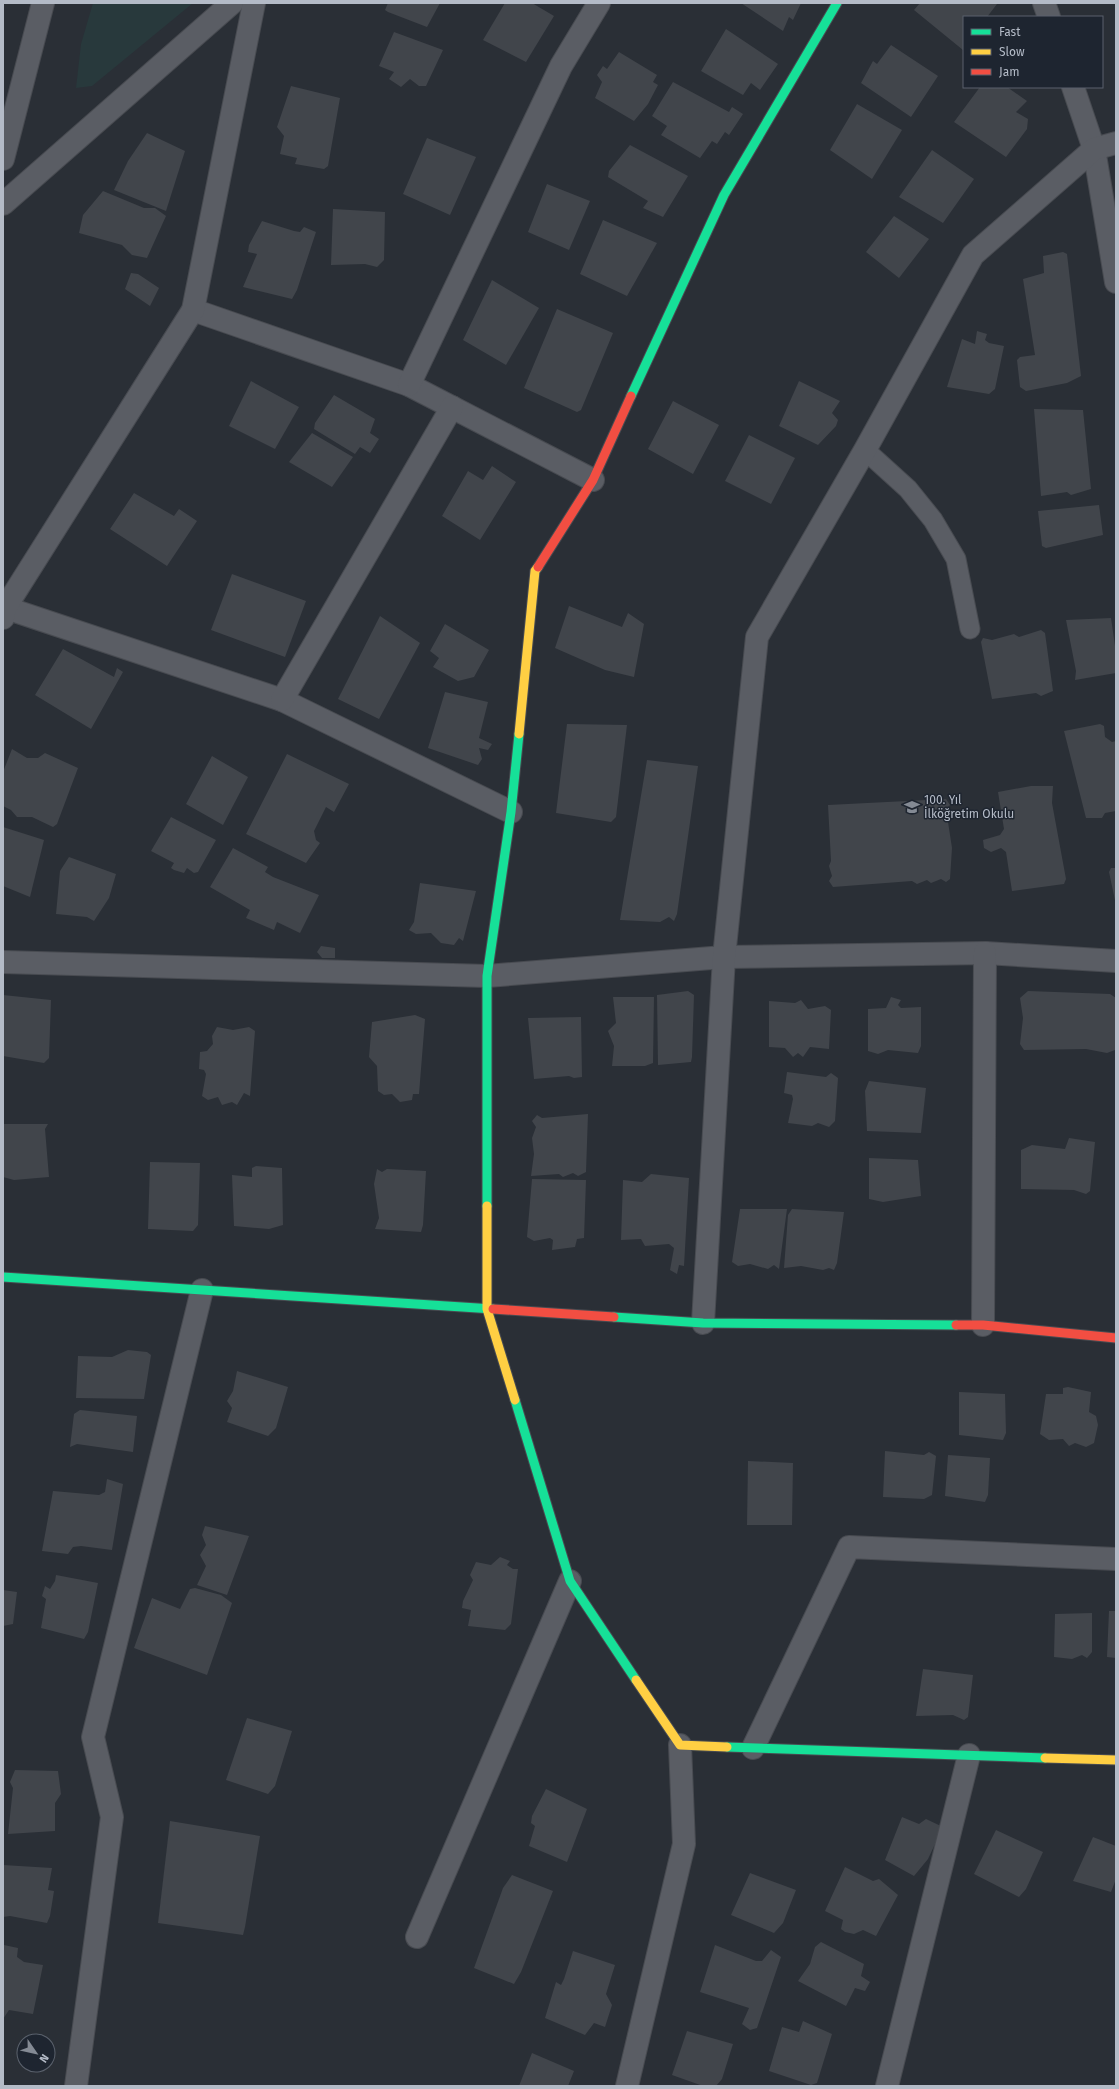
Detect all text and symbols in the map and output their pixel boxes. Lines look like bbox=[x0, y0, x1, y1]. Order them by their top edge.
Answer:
legend bbox=[963, 16, 1103, 88]
text: Fast bbox=[999, 25, 1021, 39]
text: Slow bbox=[999, 45, 1025, 59]
text: Jam bbox=[999, 65, 1019, 79]
place label: 100. Yıl İlköğretim Okulu bbox=[924, 793, 1014, 821]
school or university icon: 100. Yıl İlköğretim Okulu bbox=[903, 798, 921, 816]
north arrow bbox=[16, 2033, 56, 2073]
text: N bbox=[36, 2052, 51, 2065]

